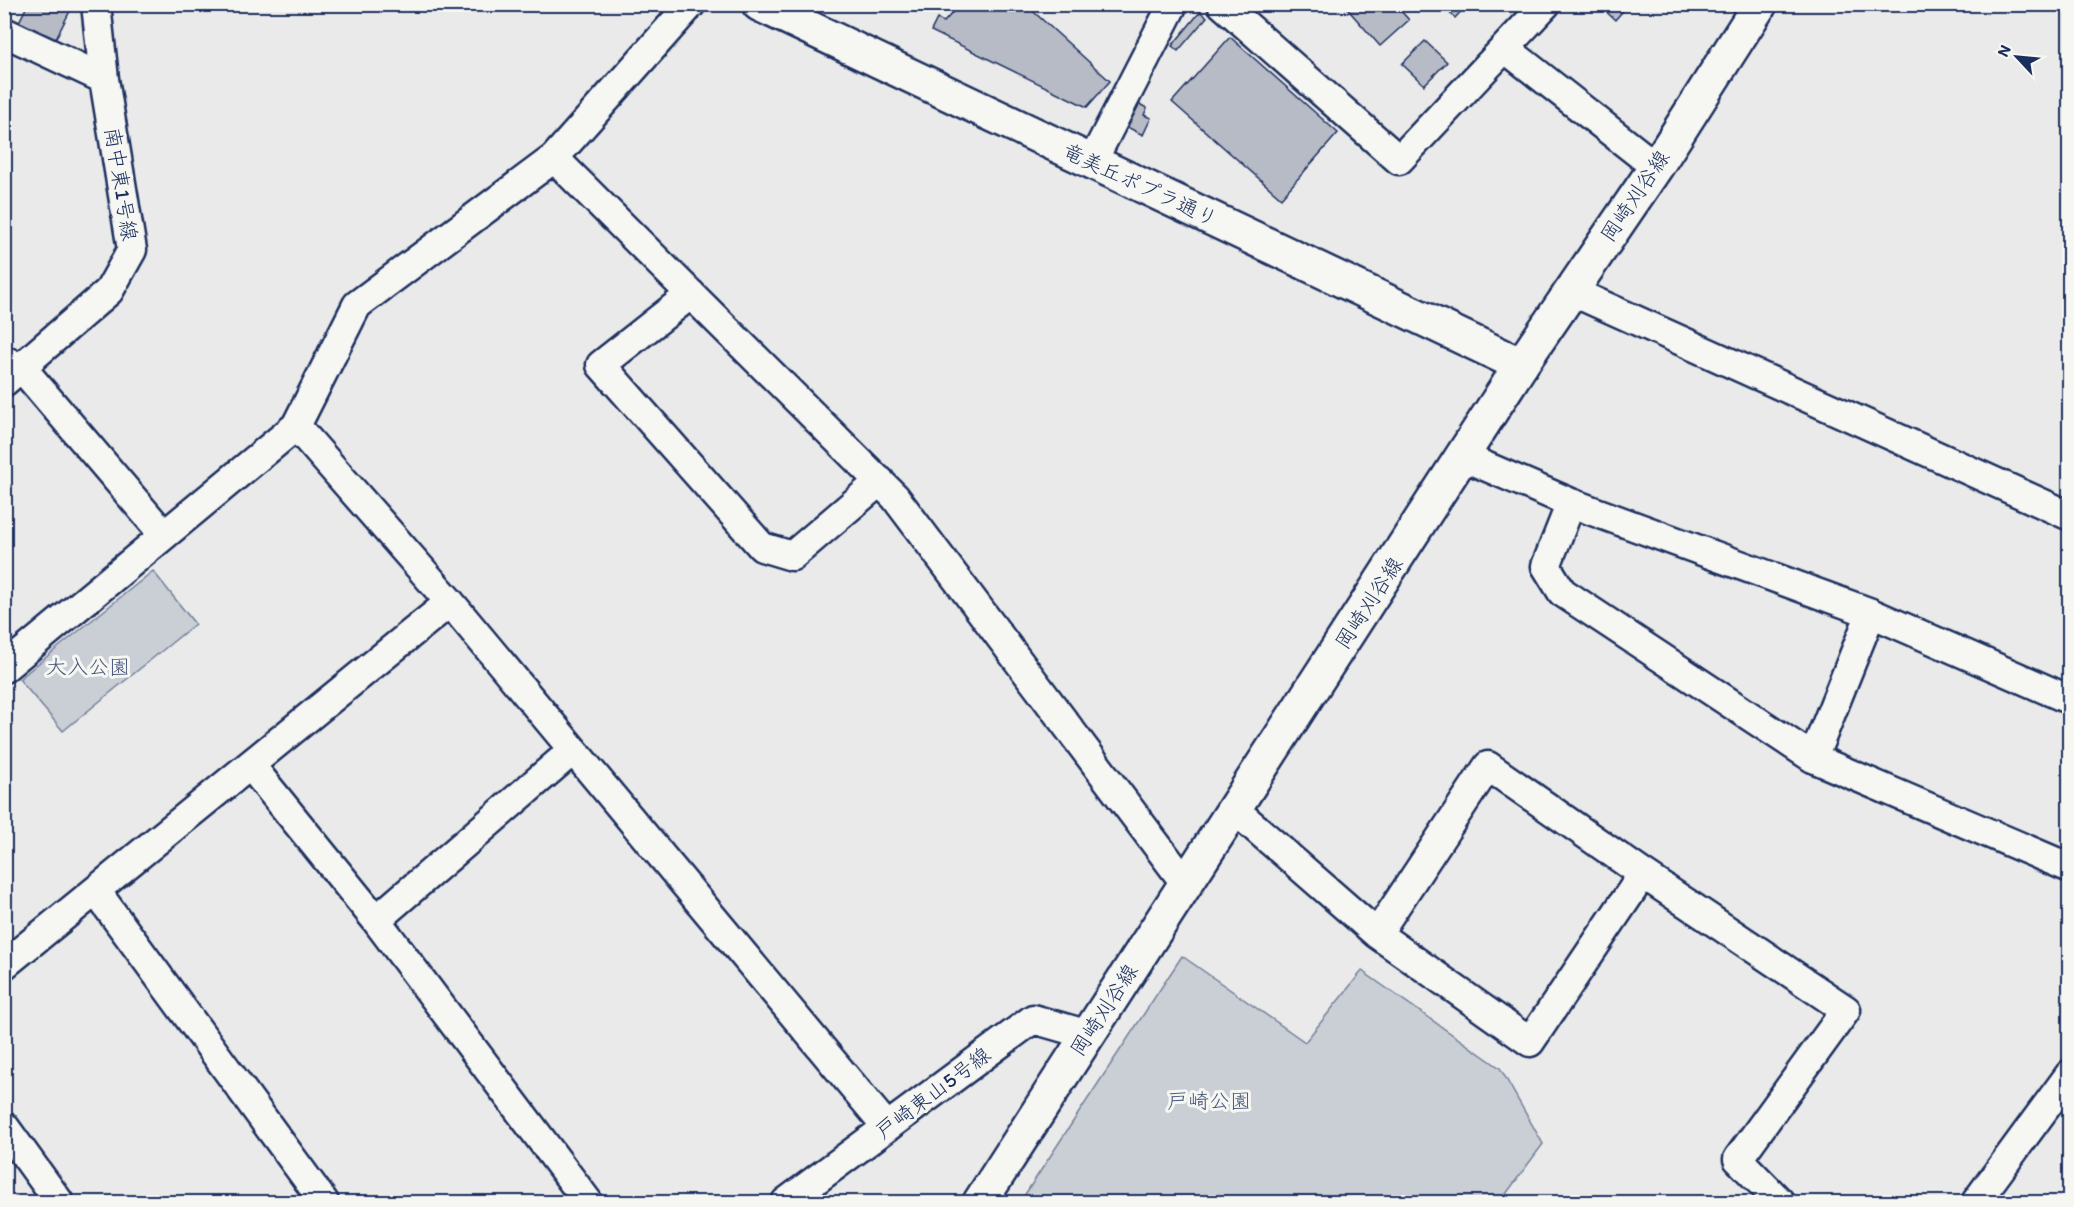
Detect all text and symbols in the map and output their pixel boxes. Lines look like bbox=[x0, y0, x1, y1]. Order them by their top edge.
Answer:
north arrow bbox=[1987, 27, 2047, 87]
text: N bbox=[1993, 42, 2015, 60]
street label: 南中東1号線 bbox=[100, 125, 143, 243]
street label: 竜美丘ポプラ通り bbox=[1059, 138, 1222, 231]
street label: 岡崎刈谷線 bbox=[1595, 145, 1674, 246]
street label: 岡崎刈谷線 bbox=[1330, 552, 1408, 654]
park label: 大入公園 bbox=[46, 654, 130, 679]
street label: 岡崎刈谷線 bbox=[1065, 959, 1143, 1061]
street label: 戸崎東山5号線 bbox=[870, 1041, 995, 1144]
park label: 戸崎公園 bbox=[1167, 1088, 1251, 1113]

